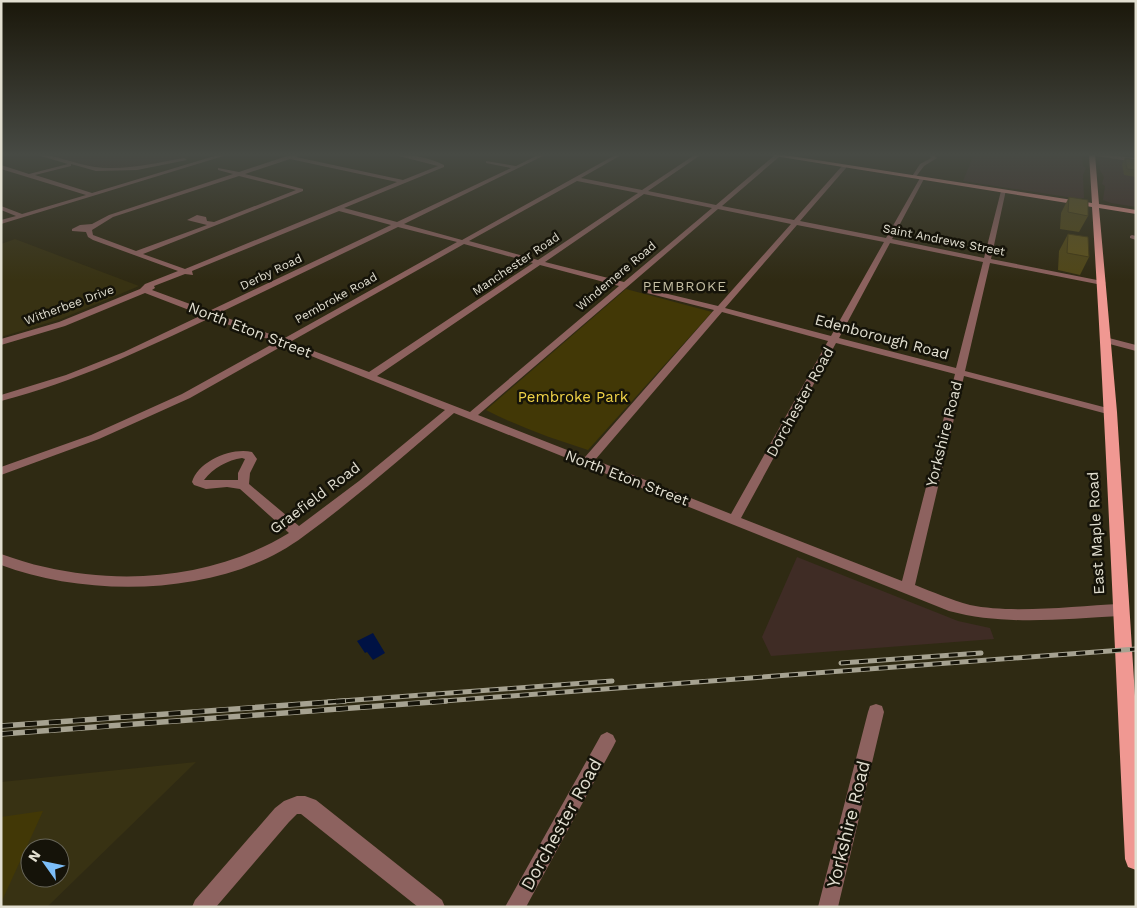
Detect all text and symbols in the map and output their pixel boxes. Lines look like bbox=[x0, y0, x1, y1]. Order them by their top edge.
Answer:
street label: Saint Andrews Street bbox=[882, 221, 1006, 259]
street label: Manchester Road bbox=[470, 230, 562, 298]
street label: Windemere Road bbox=[573, 239, 659, 313]
street label: Derby Road bbox=[238, 251, 304, 293]
street label: Pembroke Road bbox=[292, 270, 380, 326]
district label: PEMBROKE bbox=[643, 278, 727, 294]
street label: Witherbee Drive bbox=[22, 282, 116, 328]
street label: North Eton Street bbox=[186, 298, 315, 362]
street label: Edenborough Road bbox=[813, 310, 951, 364]
street label: Dorchester Road bbox=[762, 344, 838, 460]
street label: Yorkshire Road bbox=[922, 379, 966, 489]
park label: Pembroke Park bbox=[518, 388, 629, 406]
street label: North Eton Street bbox=[563, 446, 692, 510]
street label: Graefield Road bbox=[266, 458, 364, 538]
street label: East Maple Road bbox=[1084, 471, 1108, 595]
street label: Dorchester Road bbox=[516, 755, 606, 893]
street label: Yorkshire Road bbox=[822, 758, 874, 890]
north arrow bbox=[20, 838, 70, 888]
text: N bbox=[25, 847, 44, 865]

